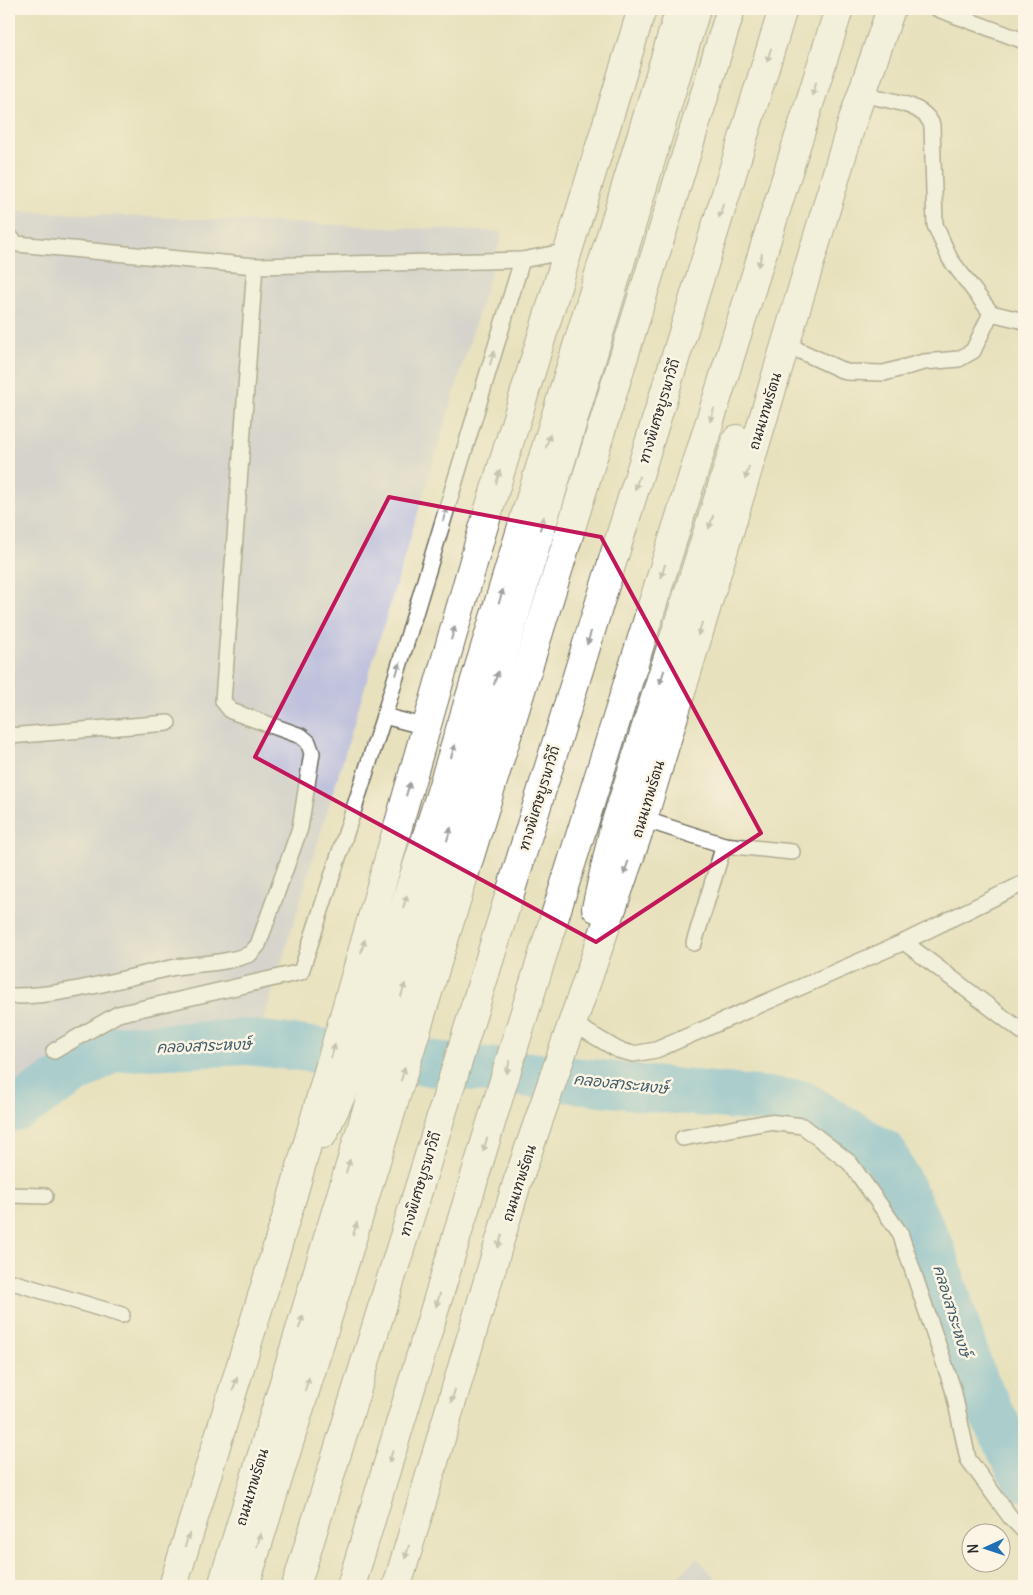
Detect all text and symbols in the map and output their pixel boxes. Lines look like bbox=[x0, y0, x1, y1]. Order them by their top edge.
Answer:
one-way arrow bbox=[764, 48, 772, 63]
one-way arrow bbox=[810, 81, 817, 96]
one-way arrow bbox=[716, 203, 724, 218]
one-way arrow bbox=[756, 253, 764, 268]
one-way arrow bbox=[489, 351, 497, 366]
street label: ทางพิเศษบูรพาวิถี bbox=[634, 356, 684, 466]
street label: ถนนเทพรัตน bbox=[745, 370, 785, 452]
one-way arrow bbox=[707, 408, 715, 423]
one-way arrow bbox=[545, 433, 553, 448]
one-way arrow bbox=[742, 466, 750, 481]
one-way arrow bbox=[495, 469, 503, 484]
one-way arrow bbox=[632, 476, 640, 491]
one-way arrow bbox=[442, 506, 450, 521]
one-way arrow bbox=[539, 515, 547, 530]
one-way arrow bbox=[707, 515, 714, 530]
one-way arrow bbox=[659, 563, 666, 578]
one-way arrow bbox=[497, 588, 505, 603]
one-way arrow bbox=[695, 621, 703, 636]
one-way arrow bbox=[449, 625, 457, 640]
one-way arrow bbox=[584, 631, 592, 646]
one-way arrow bbox=[395, 662, 403, 677]
one-way arrow bbox=[657, 670, 665, 685]
one-way arrow bbox=[492, 671, 500, 686]
street label: ทางพิเศษบูรพาวิถี bbox=[514, 743, 564, 853]
one-way arrow bbox=[450, 744, 458, 759]
street label: ถนนเทพรัตน bbox=[628, 758, 668, 840]
one-way arrow bbox=[404, 782, 412, 797]
one-way arrow bbox=[446, 826, 454, 841]
one-way arrow bbox=[622, 860, 629, 875]
one-way arrow bbox=[401, 894, 409, 909]
one-way arrow bbox=[360, 938, 368, 953]
one-way arrow bbox=[399, 982, 407, 997]
water label: คลองสาระหงษ์ bbox=[156, 1034, 254, 1057]
one-way arrow bbox=[329, 1044, 337, 1059]
one-way arrow bbox=[504, 1060, 512, 1075]
one-way arrow bbox=[399, 1066, 407, 1081]
water label: คลองสาระหงษ์ bbox=[573, 1069, 671, 1098]
street label: ทางพิเศษบูรพาวิถี bbox=[395, 1129, 445, 1239]
one-way arrow bbox=[481, 1137, 489, 1152]
street label: ถนนเทพรัตน bbox=[498, 1142, 540, 1224]
one-way arrow bbox=[345, 1159, 353, 1174]
one-way arrow bbox=[351, 1221, 359, 1236]
one-way arrow bbox=[495, 1233, 503, 1248]
water label: คลองสาระหงษ์ bbox=[930, 1263, 976, 1361]
one-way arrow bbox=[434, 1293, 441, 1308]
one-way arrow bbox=[298, 1314, 306, 1329]
one-way arrow bbox=[232, 1377, 240, 1392]
one-way arrow bbox=[304, 1377, 312, 1392]
one-way arrow bbox=[449, 1389, 457, 1404]
street label: ถนนเทพรัตน bbox=[232, 1446, 272, 1528]
one-way arrow bbox=[386, 1448, 394, 1463]
north arrow bbox=[960, 1522, 1010, 1572]
one-way arrow bbox=[184, 1532, 192, 1547]
one-way arrow bbox=[256, 1532, 264, 1547]
text: N bbox=[964, 1543, 982, 1554]
one-way arrow bbox=[403, 1545, 411, 1560]

